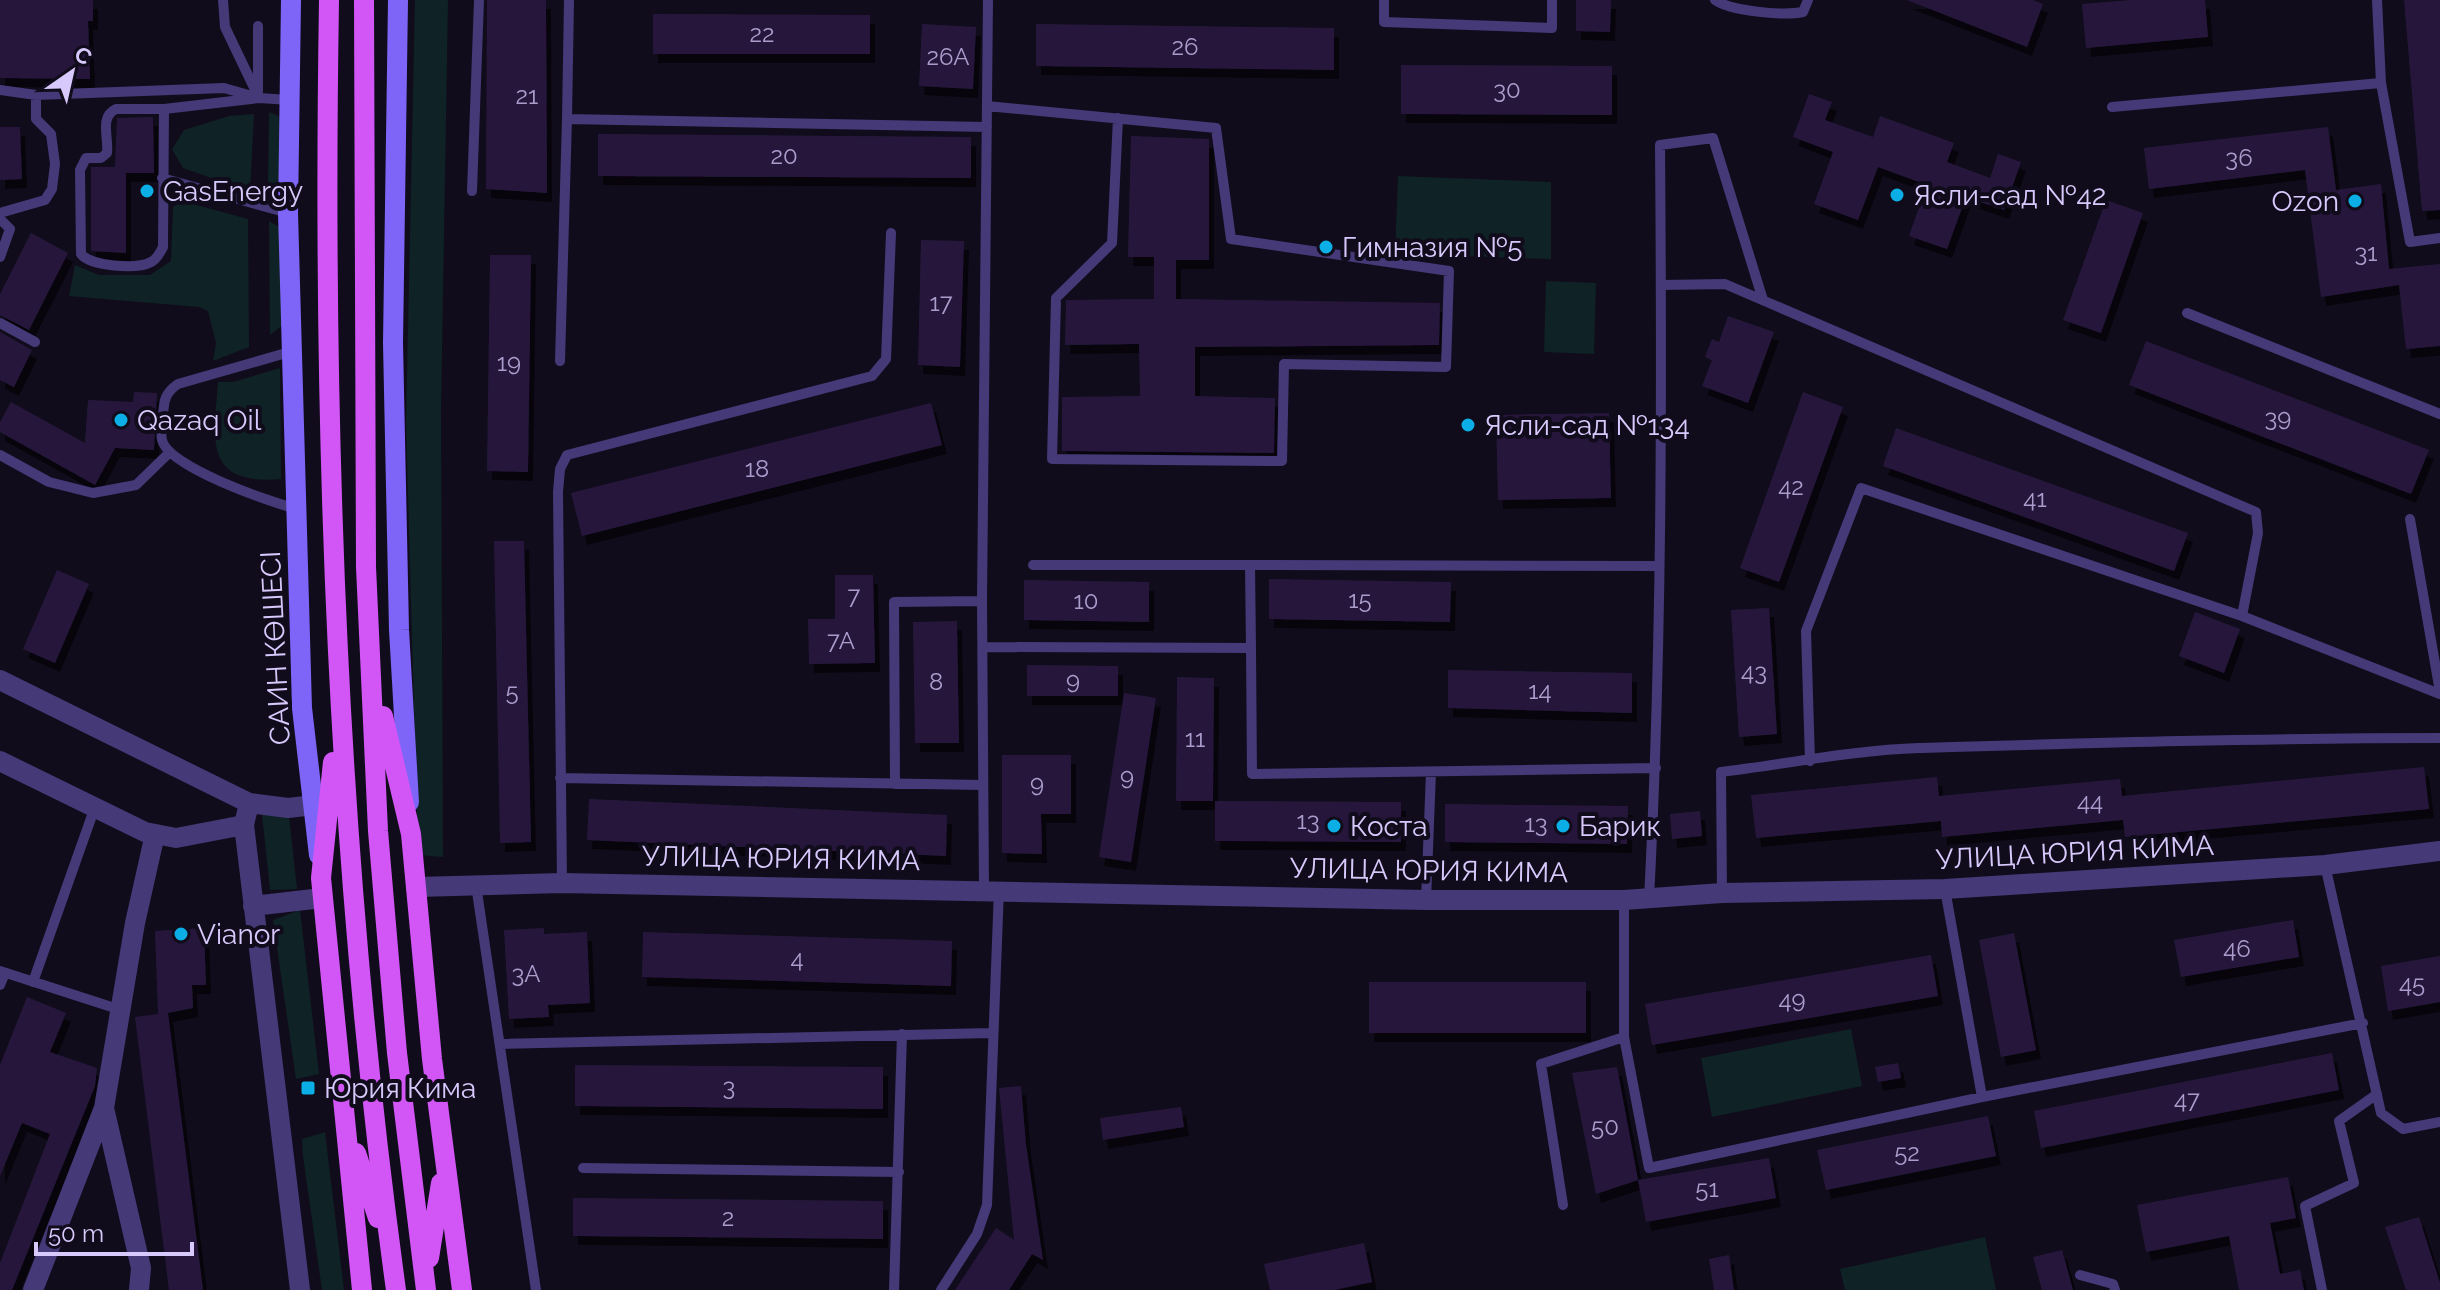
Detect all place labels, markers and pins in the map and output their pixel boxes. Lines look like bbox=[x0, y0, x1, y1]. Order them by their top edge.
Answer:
place label: GasEnergy bbox=[163, 175, 303, 208]
place label: Ясли-сад №42 bbox=[1913, 179, 2106, 212]
marker: GasEnergy bbox=[138, 182, 156, 200]
place label: Ozon bbox=[2272, 185, 2339, 218]
marker: Ясли-сад №42 bbox=[1888, 186, 1906, 204]
marker: Ozon bbox=[2346, 192, 2364, 210]
place label: Гимназия №5 bbox=[1342, 231, 1523, 264]
marker: Гимназия №5 bbox=[1317, 238, 1335, 256]
place label: Qazaq Oil bbox=[137, 404, 262, 437]
place label: Ясли-сад №134 bbox=[1484, 409, 1690, 442]
marker: Qazaq Oil bbox=[112, 411, 130, 429]
marker: Ясли-сад №134 bbox=[1459, 416, 1477, 434]
place label: Коста bbox=[1350, 810, 1427, 843]
place label: Барик bbox=[1579, 810, 1661, 843]
marker: Коста bbox=[1325, 817, 1343, 835]
marker: Барик bbox=[1554, 817, 1572, 835]
place label: Vianor bbox=[197, 918, 280, 951]
marker: Vianor bbox=[172, 925, 190, 943]
place label: Юрия Кима bbox=[324, 1072, 476, 1105]
marker: Юрия Кима bbox=[299, 1079, 317, 1097]

